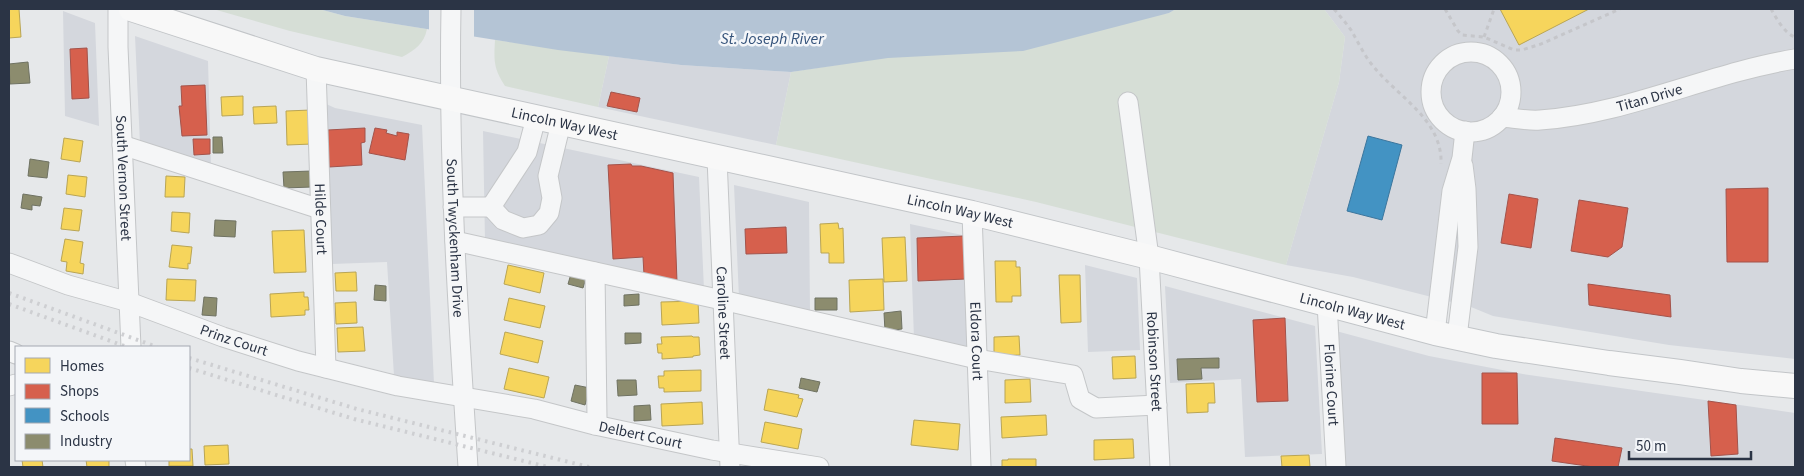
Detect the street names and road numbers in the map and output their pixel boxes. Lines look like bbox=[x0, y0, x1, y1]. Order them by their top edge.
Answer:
street label: Titan Drive bbox=[1614, 78, 1685, 117]
street label: Lincoln Way West bbox=[509, 102, 620, 145]
street label: South Vernon Street bbox=[110, 114, 137, 241]
street label: South Twyckenham Drive bbox=[441, 158, 469, 318]
street label: Hilde Court bbox=[309, 183, 333, 255]
street label: Lincoln Way West bbox=[905, 189, 1015, 233]
street label: Caroline Street bbox=[711, 266, 736, 360]
street label: Lincoln Way West bbox=[1297, 287, 1408, 335]
street label: Eldora Court bbox=[965, 301, 988, 381]
street label: Robinson Street bbox=[1141, 311, 1168, 412]
street label: Prinz Court bbox=[197, 319, 271, 361]
street label: Florine Court bbox=[1319, 343, 1344, 426]
street label: Delbert Court bbox=[597, 416, 684, 454]

